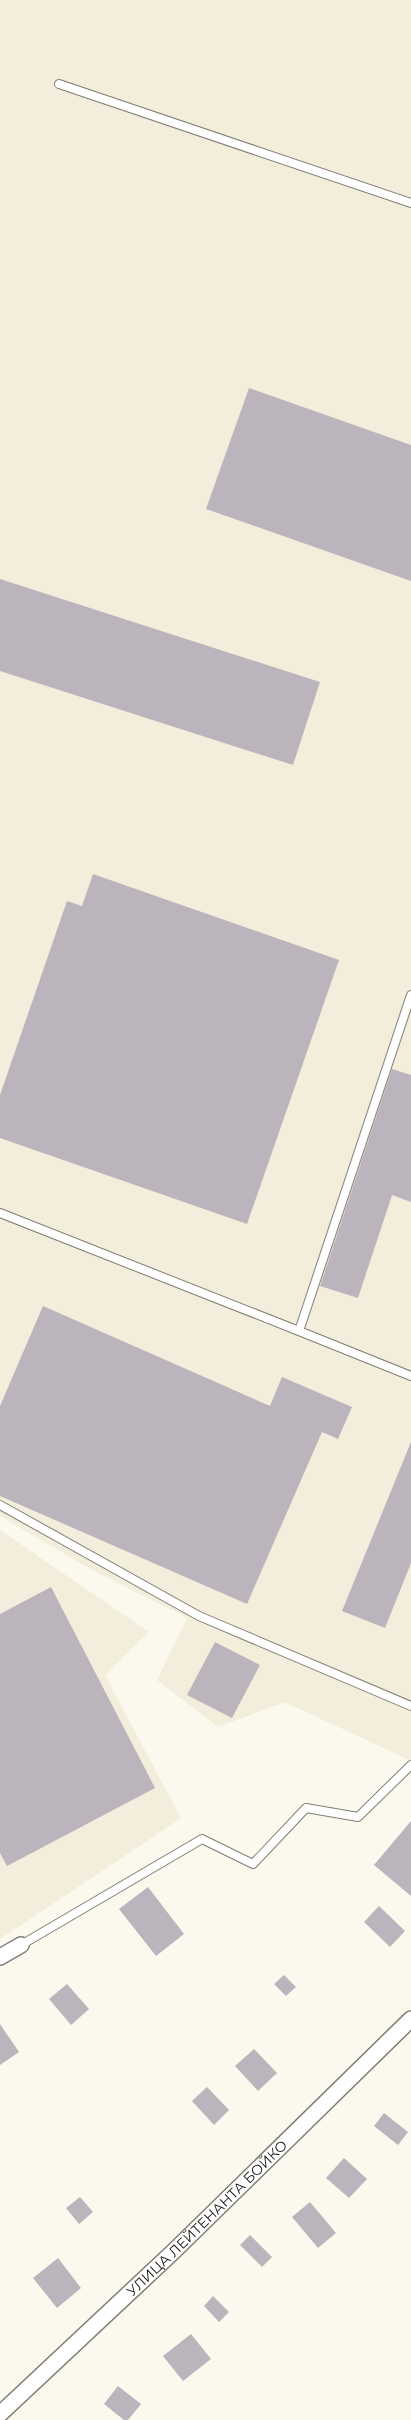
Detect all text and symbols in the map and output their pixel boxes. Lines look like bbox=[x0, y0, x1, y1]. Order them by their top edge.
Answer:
street label: УЛИЦА ЛЕЙТЕНАНТА БОЙКО bbox=[123, 2136, 291, 2300]

